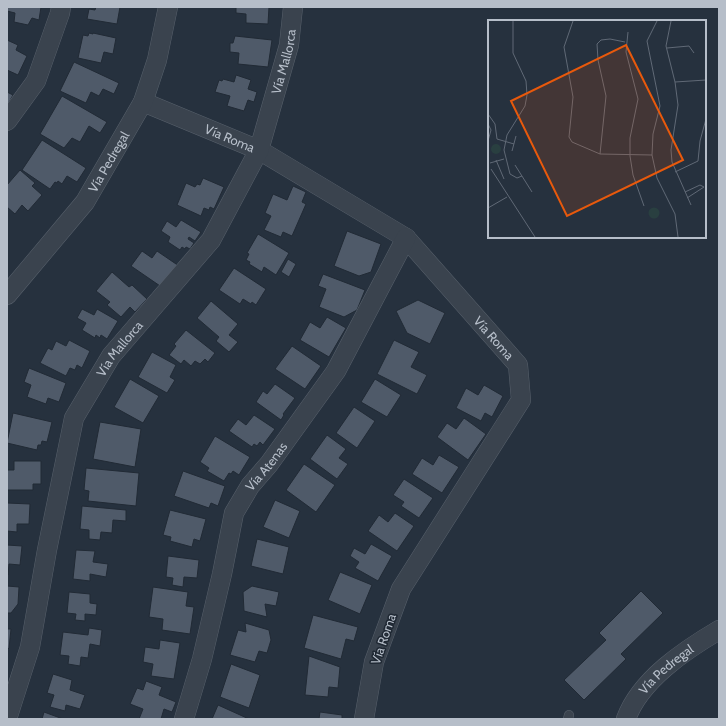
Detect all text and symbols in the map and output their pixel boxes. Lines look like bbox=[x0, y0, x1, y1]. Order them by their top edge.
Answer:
inset map bbox=[488, 20, 706, 238]
street label: Vía Mallorca bbox=[267, 28, 299, 96]
street label: Vía Roma bbox=[202, 120, 258, 156]
street label: Vía Pedregal bbox=[84, 128, 132, 195]
street label: Vía Roma bbox=[471, 313, 518, 364]
street label: Vía Mallorca bbox=[93, 317, 146, 379]
street label: Vía Atenas bbox=[242, 438, 291, 494]
street label: Vía Roma bbox=[367, 611, 399, 667]
street label: Vía Pedregal bbox=[635, 640, 696, 697]

